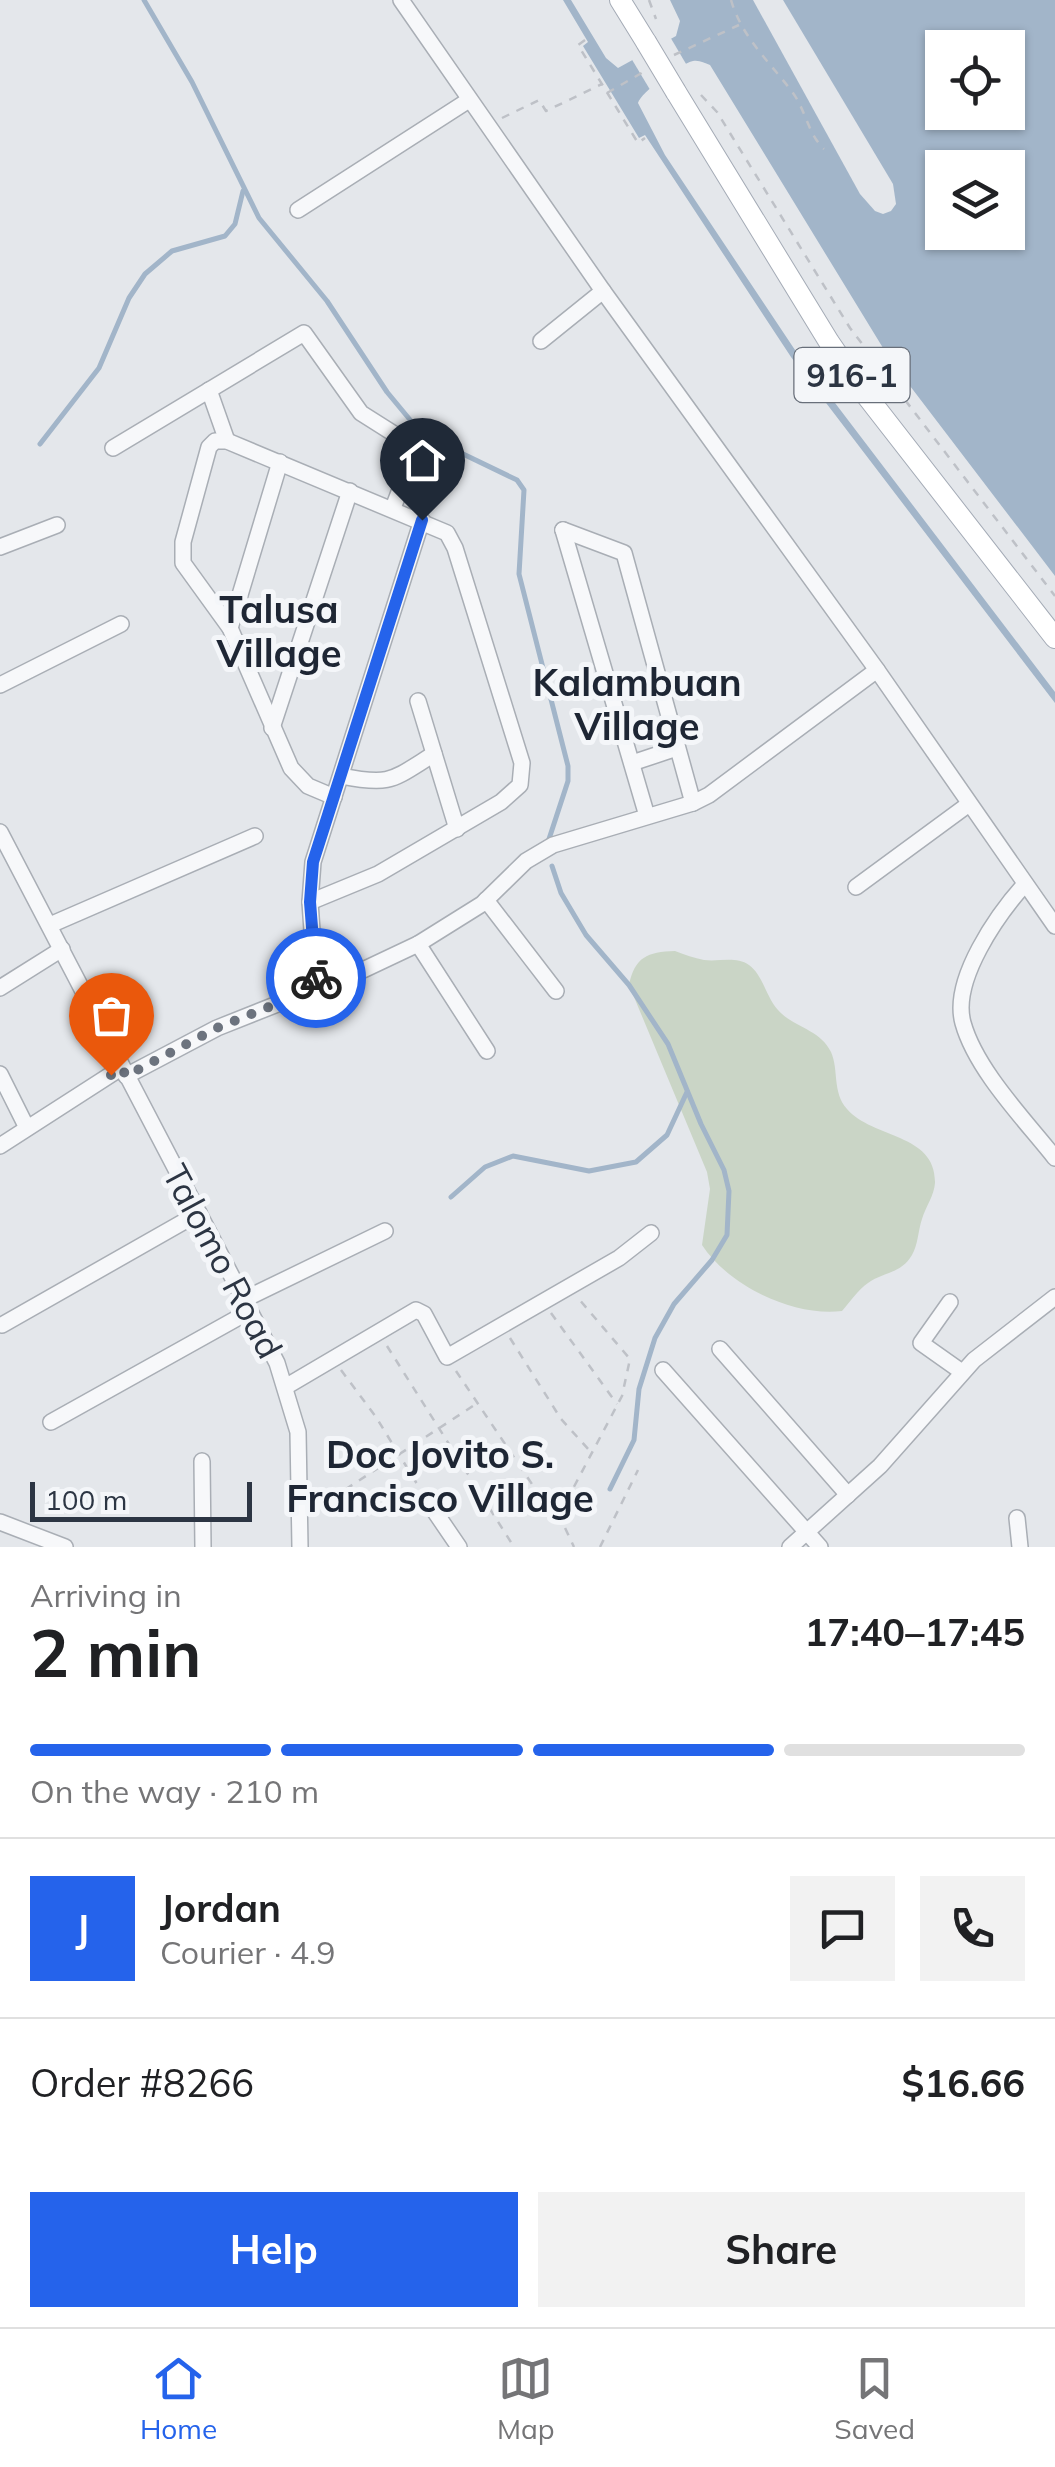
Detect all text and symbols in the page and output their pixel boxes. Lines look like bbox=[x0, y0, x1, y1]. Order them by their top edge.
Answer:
map controls bbox=[925, 30, 1025, 250]
button: locate bbox=[925, 30, 1025, 130]
button: layers bbox=[925, 150, 1025, 250]
road number: 916-1 bbox=[794, 348, 910, 402]
pin bbox=[380, 418, 465, 521]
icon: home bbox=[395, 433, 450, 488]
district label: Talusa Village bbox=[215, 585, 342, 677]
district label: Kalambuan Village bbox=[532, 658, 742, 750]
courier bbox=[266, 928, 366, 1028]
icon: bike bbox=[289, 951, 344, 1006]
pin bbox=[69, 973, 154, 1076]
icon: bag bbox=[84, 988, 139, 1043]
street label: Talomo Road bbox=[153, 1156, 293, 1366]
district label: Doc Jovito S. Francisco Village bbox=[286, 1430, 594, 1522]
scale bar bbox=[30, 1477, 252, 1522]
text: 100 m bbox=[45, 1482, 127, 1517]
text: Arriving in bbox=[30, 1575, 182, 1615]
text: 17:40–17:45 bbox=[805, 1608, 1025, 1656]
text: 2 min bbox=[30, 1612, 201, 1693]
text: On the way · 210 m bbox=[30, 1771, 319, 1811]
button: chat bbox=[790, 1876, 895, 1981]
button: phone bbox=[920, 1876, 1025, 1981]
text: Jordan bbox=[160, 1884, 281, 1932]
text: J bbox=[76, 1904, 89, 1952]
text: Courier · 4.9 bbox=[160, 1932, 336, 1972]
text: Order #8266 bbox=[30, 2059, 254, 2107]
text: $16.66 bbox=[902, 2059, 1025, 2107]
button: Help bbox=[30, 2192, 518, 2307]
button: Share bbox=[538, 2192, 1025, 2307]
tab: Home bbox=[140, 2351, 217, 2446]
tab: Map bbox=[497, 2351, 555, 2446]
tab: Saved bbox=[834, 2351, 915, 2446]

